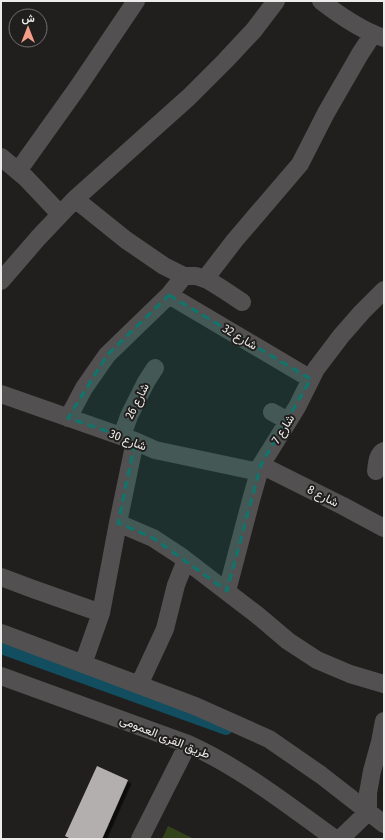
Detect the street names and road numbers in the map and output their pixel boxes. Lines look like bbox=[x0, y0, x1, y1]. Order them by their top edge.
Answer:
street label: شارع 32 bbox=[219, 321, 260, 354]
street label: شارع 26 bbox=[122, 381, 154, 422]
street label: شارع 7 bbox=[269, 412, 299, 447]
street label: شارع 30 bbox=[107, 427, 149, 455]
street label: شارع 8 bbox=[304, 482, 341, 512]
street label: طريق القرى العمومى bbox=[117, 713, 212, 762]

